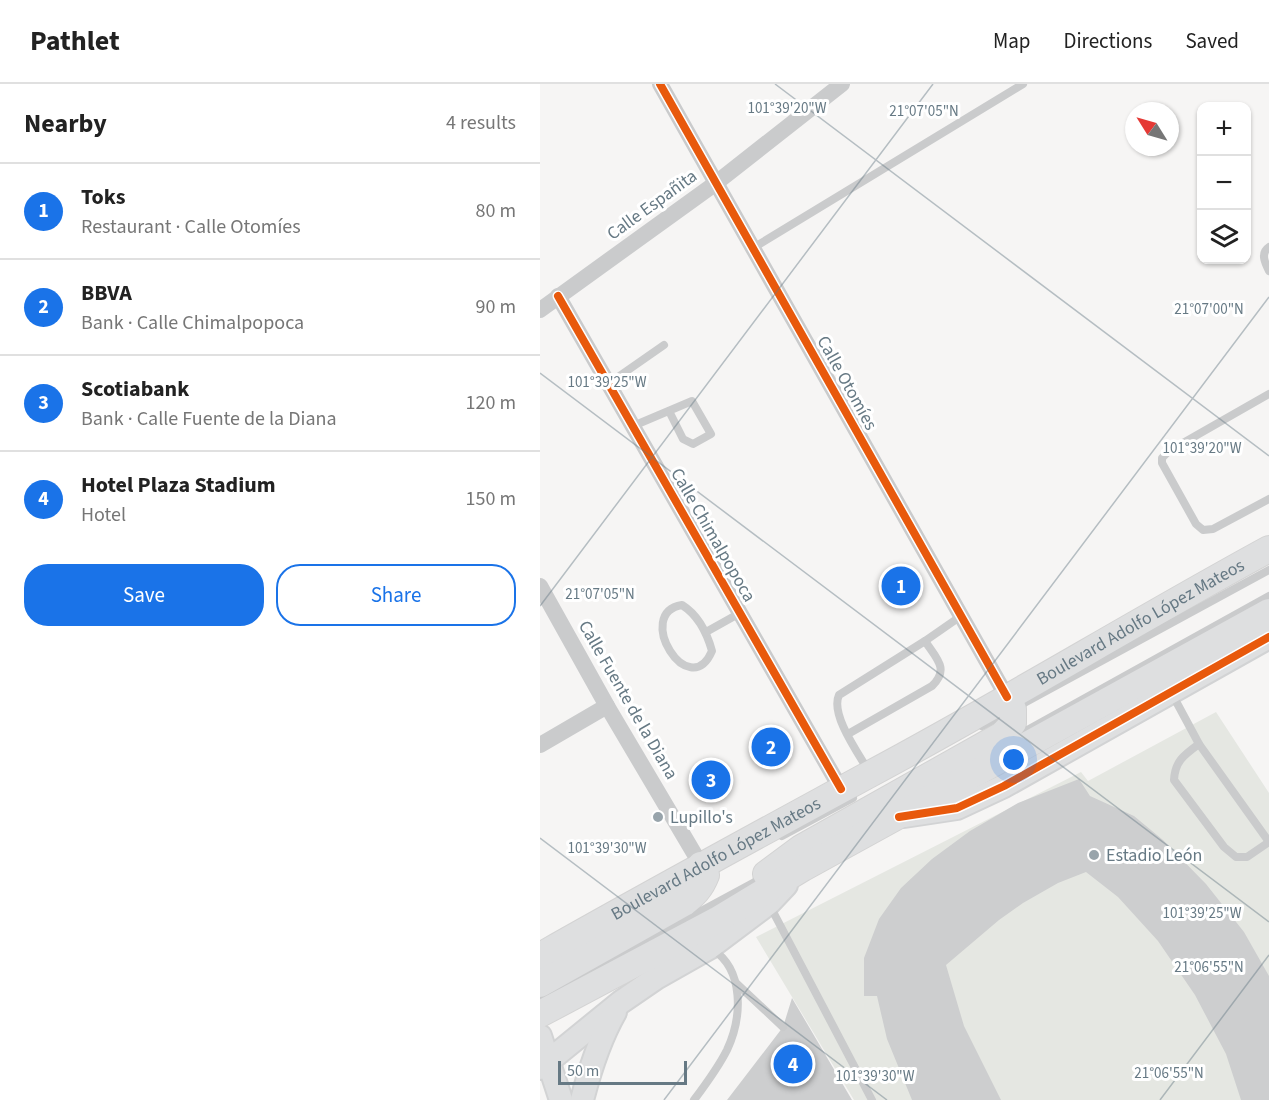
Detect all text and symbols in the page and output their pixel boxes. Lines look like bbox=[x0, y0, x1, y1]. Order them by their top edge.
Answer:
text: Pathlet bbox=[30, 21, 120, 61]
text: Map bbox=[993, 26, 1031, 56]
text: Directions bbox=[1064, 26, 1152, 56]
text: Saved bbox=[1185, 26, 1239, 56]
text: 101°39'20"W bbox=[747, 98, 827, 119]
text: 21°07'05"N bbox=[889, 101, 959, 122]
north arrow bbox=[1125, 102, 1179, 156]
map controls bbox=[1197, 102, 1251, 264]
button: + bbox=[1197, 102, 1251, 156]
text: Nearby bbox=[24, 105, 107, 142]
text: 4 results bbox=[446, 109, 516, 137]
button: − bbox=[1197, 156, 1251, 210]
street label: Calle Españita bbox=[602, 164, 702, 246]
text: Toks bbox=[81, 181, 126, 213]
text: 1 bbox=[38, 197, 49, 225]
text: 80 m bbox=[476, 197, 516, 225]
button: layers bbox=[1197, 210, 1251, 264]
text: Restaurant · Calle Otomíes bbox=[81, 213, 301, 241]
text: BBVA bbox=[81, 277, 132, 309]
text: 2 bbox=[38, 293, 49, 321]
text: 90 m bbox=[476, 293, 516, 321]
text: 21°07'00"N bbox=[1174, 299, 1244, 320]
text: Bank · Calle Chimalpopoca bbox=[81, 309, 304, 337]
street label: Calle Otomíes bbox=[811, 331, 883, 435]
text: 101°39'25"W bbox=[567, 372, 647, 393]
text: Scotiabank bbox=[81, 373, 189, 405]
text: 3 bbox=[38, 389, 49, 417]
text: 120 m bbox=[466, 389, 516, 417]
text: Bank · Calle Fuente de la Diana bbox=[81, 405, 337, 433]
text: 101°39'20"W bbox=[1162, 438, 1242, 459]
street label: Calle Chimalpopoca bbox=[664, 463, 762, 607]
text: Hotel Plaza Stadium bbox=[81, 469, 276, 501]
text: 4 bbox=[38, 485, 49, 513]
text: 150 m bbox=[466, 485, 516, 513]
text: Hotel bbox=[81, 501, 126, 529]
street label: Boulevard Adolfo López Mateos bbox=[1032, 553, 1249, 691]
button: Save bbox=[24, 564, 264, 626]
button: Share bbox=[276, 564, 516, 626]
pin: 1 bbox=[882, 564, 920, 608]
text: 21°07'05"N bbox=[565, 584, 635, 605]
street label: Calle Fuente de la Diana bbox=[572, 616, 684, 784]
pin: 2 bbox=[752, 724, 790, 770]
your location bbox=[999, 745, 1028, 774]
pin: 3 bbox=[692, 758, 730, 802]
street label: Boulevard Adolfo López Mateos bbox=[606, 791, 825, 926]
place label: Lupillo's bbox=[670, 805, 733, 830]
marker: Lupillo's bbox=[651, 810, 665, 824]
text: 101°39'30"W bbox=[567, 838, 647, 859]
place label: Estadio León bbox=[1106, 843, 1202, 868]
marker: Estadio León bbox=[1087, 848, 1101, 862]
text: 101°39'25"W bbox=[1162, 903, 1242, 924]
text: 21°06'55"N bbox=[1174, 957, 1244, 978]
pin: 4 bbox=[774, 1042, 812, 1086]
scale bar bbox=[558, 1058, 687, 1086]
text: 50 m bbox=[567, 1060, 599, 1082]
text: 21°06'55"N bbox=[1134, 1063, 1204, 1084]
text: 101°39'30"W bbox=[835, 1066, 915, 1087]

